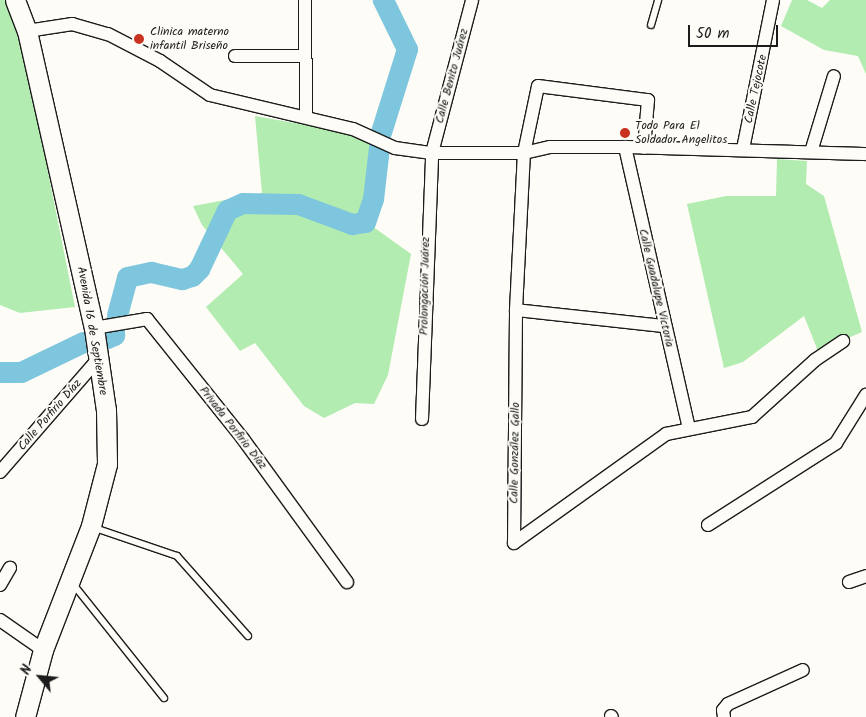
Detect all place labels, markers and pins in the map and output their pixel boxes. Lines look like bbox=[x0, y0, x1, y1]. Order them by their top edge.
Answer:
place label: Clinica materno infantil Briseño bbox=[150, 25, 229, 53]
marker: Clinica materno infantil Briseño bbox=[132, 32, 146, 46]
place label: Todo Para El Soldador Angelitos bbox=[635, 119, 727, 147]
marker: Todo Para El Soldador Angelitos bbox=[619, 127, 631, 139]

